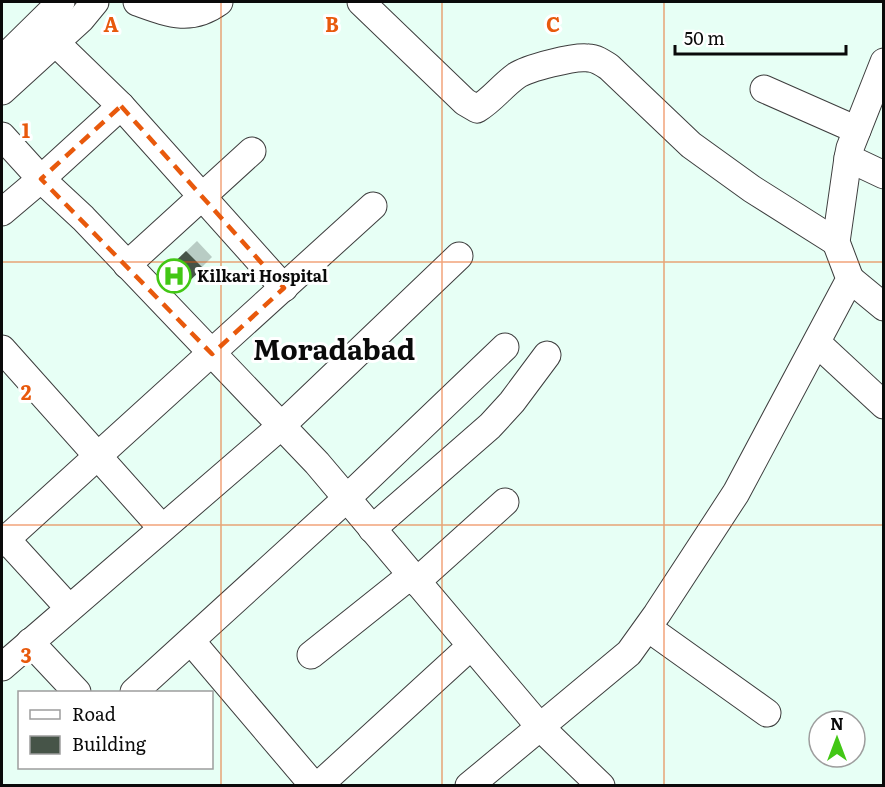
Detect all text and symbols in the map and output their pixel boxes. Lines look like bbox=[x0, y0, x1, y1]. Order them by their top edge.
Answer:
text: A bbox=[103, 8, 119, 38]
text: B bbox=[325, 8, 339, 38]
text: C bbox=[546, 8, 560, 38]
scale bar bbox=[675, 18, 846, 56]
text: 50 m bbox=[684, 24, 725, 51]
text: 1 bbox=[22, 114, 30, 144]
hospital icon: Kilkari Hospital bbox=[156, 258, 192, 294]
place label: Kilkari Hospital bbox=[197, 263, 328, 287]
district label: Moradabad bbox=[253, 327, 415, 369]
text: 2 bbox=[21, 376, 32, 406]
text: 3 bbox=[20, 639, 32, 669]
legend bbox=[18, 691, 213, 769]
text: Road bbox=[72, 700, 116, 727]
north arrow bbox=[807, 709, 867, 769]
text: N bbox=[830, 711, 844, 735]
text: Building bbox=[72, 730, 147, 757]

